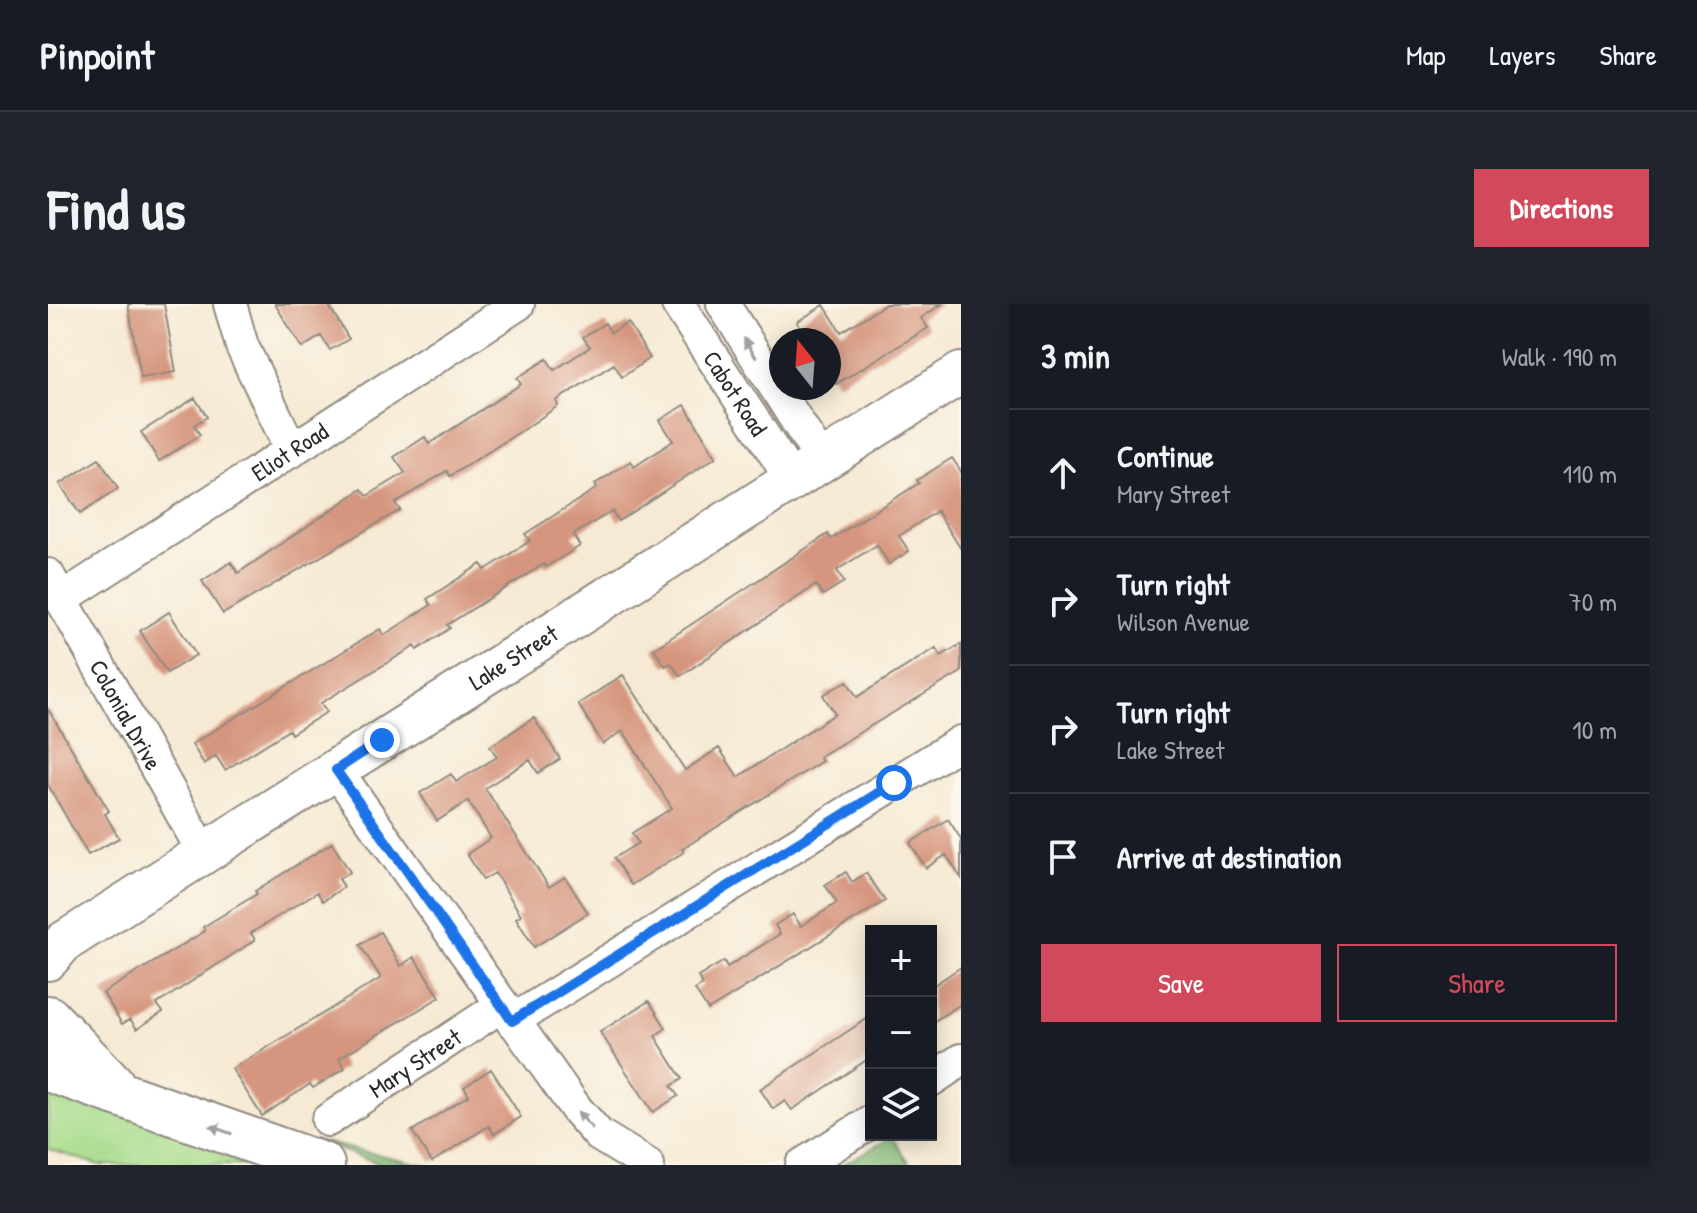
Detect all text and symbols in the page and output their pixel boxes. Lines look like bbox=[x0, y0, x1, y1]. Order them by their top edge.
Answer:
text: Pinpoint bbox=[40, 29, 154, 81]
text: Map bbox=[1406, 36, 1446, 74]
text: Layers bbox=[1490, 36, 1555, 74]
text: Share bbox=[1599, 36, 1657, 74]
button: Directions bbox=[1474, 169, 1649, 247]
text: Find us bbox=[48, 171, 186, 246]
north arrow bbox=[769, 328, 841, 400]
text: 3 min bbox=[1041, 333, 1110, 379]
one-way arrow bbox=[744, 337, 758, 359]
text: Walk · 190 m bbox=[1502, 339, 1617, 374]
street label: Cabot Road bbox=[696, 344, 775, 442]
street label: Eliot Road bbox=[245, 415, 334, 488]
text: Continue bbox=[1117, 436, 1214, 476]
icon: ahead bbox=[1041, 451, 1085, 495]
text: 110 m bbox=[1563, 456, 1617, 491]
text: Mary Street bbox=[1117, 476, 1230, 511]
text: Turn right bbox=[1117, 564, 1230, 604]
icon: right bbox=[1041, 579, 1085, 623]
text: 70 m bbox=[1569, 584, 1617, 619]
text: Wilson Avenue bbox=[1117, 604, 1250, 639]
street label: Lake Street bbox=[463, 617, 564, 697]
street label: Colonial Drive bbox=[83, 654, 170, 776]
text: Turn right bbox=[1117, 692, 1230, 732]
icon: right bbox=[1041, 707, 1085, 751]
text: 10 m bbox=[1572, 712, 1617, 747]
route end bbox=[364, 722, 400, 758]
text: Lake Street bbox=[1117, 732, 1225, 767]
route start bbox=[876, 765, 912, 801]
icon: arrive bbox=[1041, 835, 1085, 879]
text: Arrive at destination bbox=[1117, 837, 1342, 877]
map controls bbox=[865, 925, 937, 1141]
button: + bbox=[865, 925, 937, 997]
button: Save bbox=[1041, 944, 1321, 1022]
button: Share bbox=[1337, 944, 1617, 1022]
button: − bbox=[865, 997, 937, 1069]
street label: Mary Street bbox=[362, 1020, 468, 1105]
button: layers bbox=[865, 1069, 937, 1141]
one-way arrow bbox=[577, 1110, 595, 1129]
one-way arrow bbox=[209, 1123, 233, 1136]

